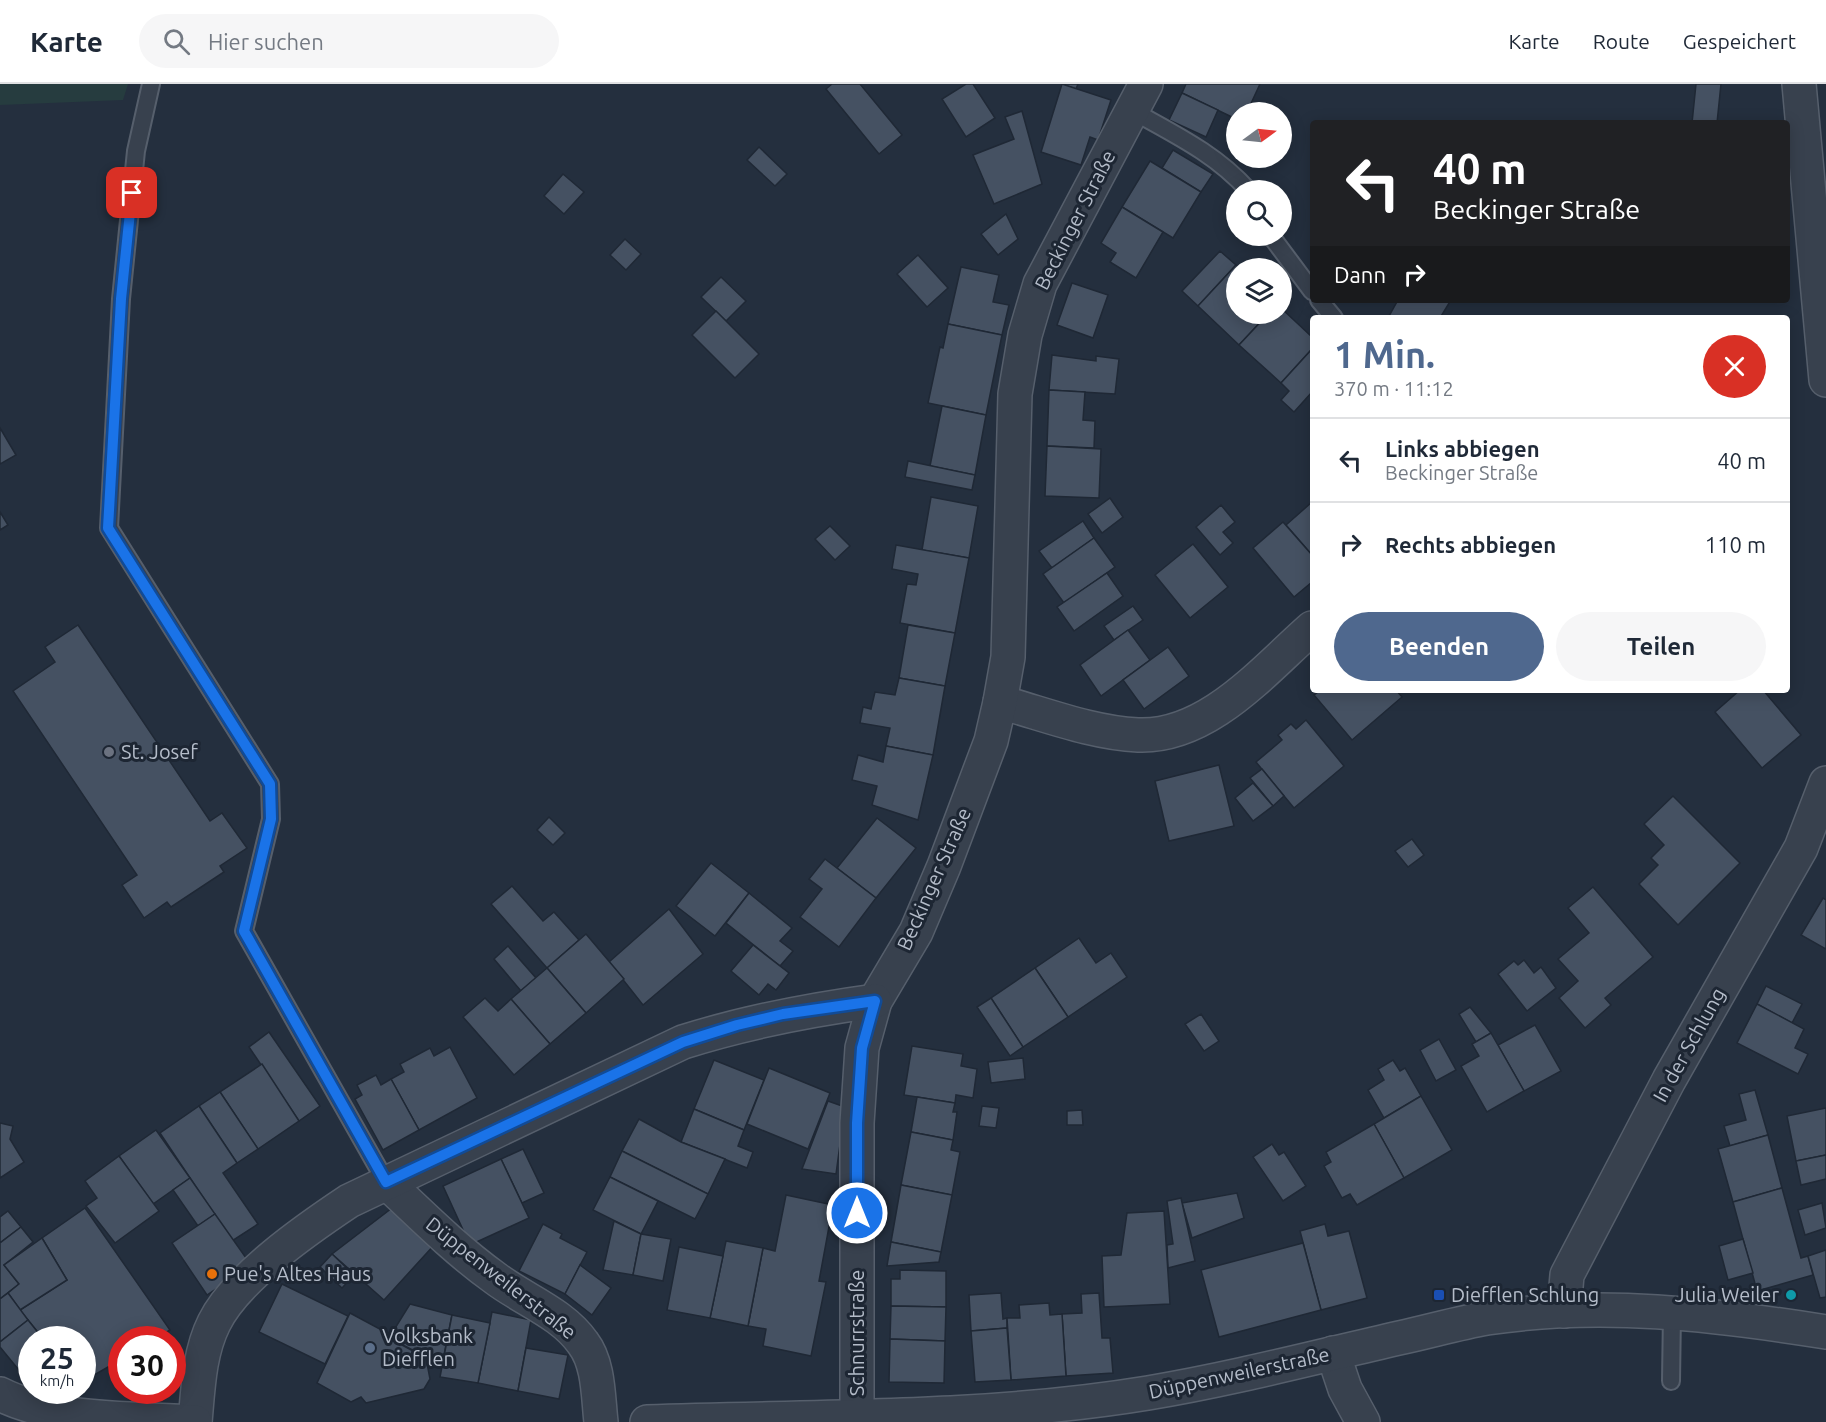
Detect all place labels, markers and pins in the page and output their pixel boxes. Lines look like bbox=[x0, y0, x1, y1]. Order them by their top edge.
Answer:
pin bbox=[106, 167, 157, 218]
place label: St. Josef bbox=[121, 740, 198, 763]
marker: St. Josef bbox=[102, 745, 116, 759]
place label: Pue's Altes Haus bbox=[224, 1262, 371, 1285]
marker: Pue's Altes Haus bbox=[205, 1267, 219, 1281]
place label: Diefflen Schlung bbox=[1451, 1283, 1599, 1306]
place label: Julia Weiler bbox=[1675, 1283, 1779, 1306]
marker: Diefflen Schlung bbox=[1432, 1288, 1446, 1302]
marker: Julia Weiler bbox=[1784, 1288, 1798, 1302]
place label: Volksbank Diefflen bbox=[382, 1324, 473, 1370]
marker: Volksbank Diefflen bbox=[363, 1341, 377, 1355]

